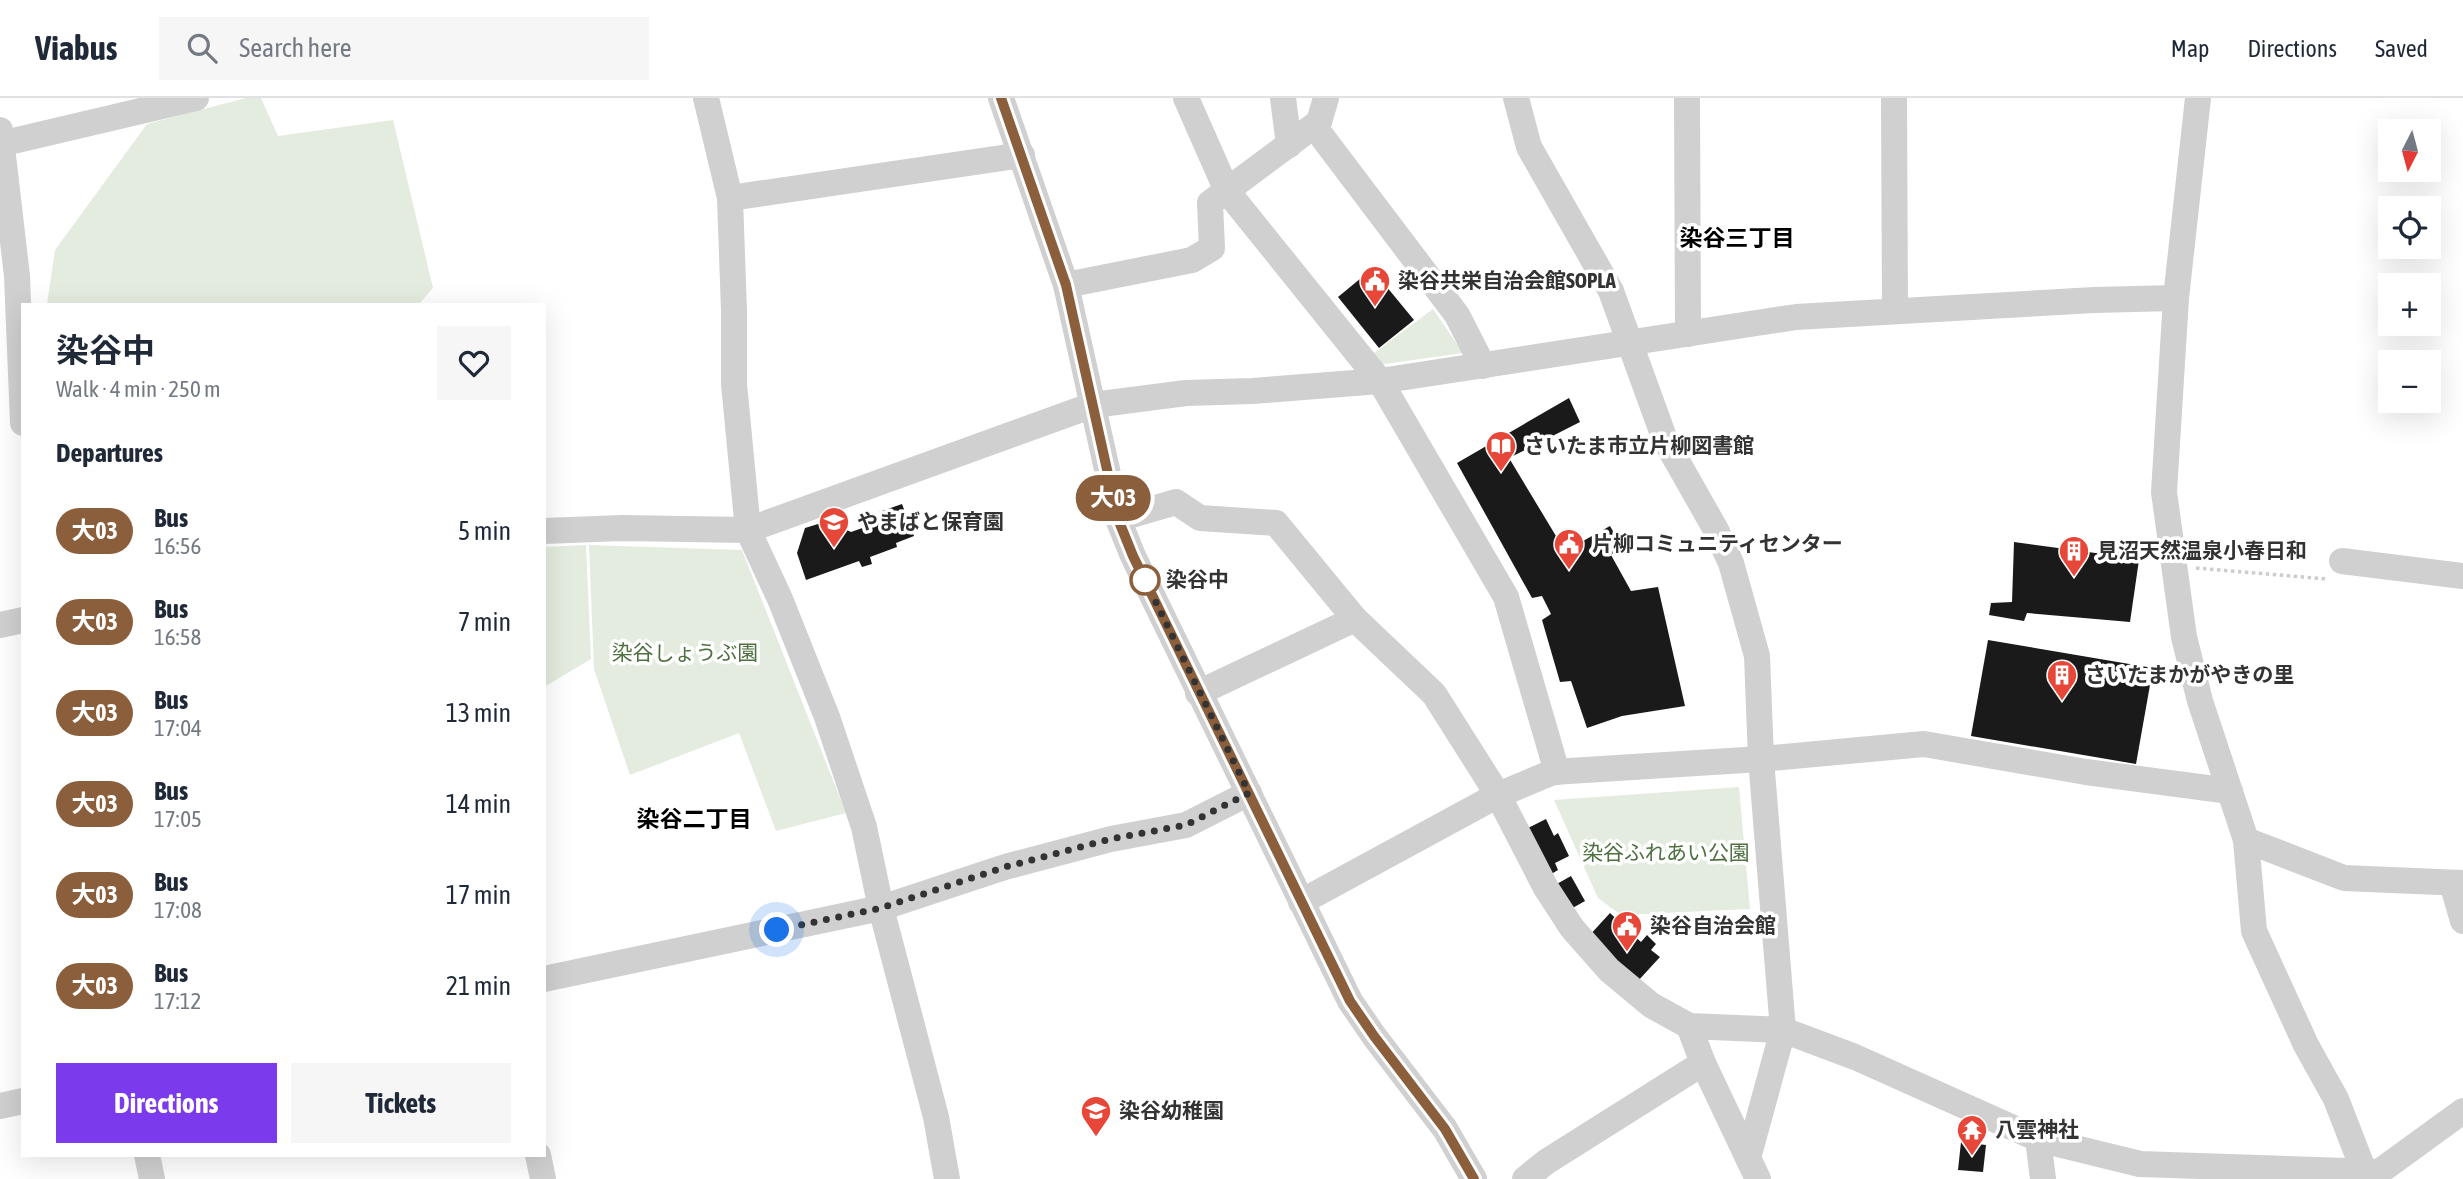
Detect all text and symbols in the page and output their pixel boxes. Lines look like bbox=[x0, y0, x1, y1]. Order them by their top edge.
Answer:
search box bbox=[159, 17, 649, 80]
text: Viabus bbox=[35, 29, 117, 67]
icon: search bbox=[183, 29, 221, 67]
text: Search here bbox=[239, 33, 352, 63]
text: Map bbox=[2171, 35, 2209, 62]
text: Directions bbox=[2247, 35, 2337, 62]
text: Saved bbox=[2375, 35, 2428, 62]
north arrow bbox=[2378, 119, 2441, 182]
map controls bbox=[2378, 119, 2441, 413]
button: locate bbox=[2378, 196, 2441, 259]
district label: 染谷三丁目 bbox=[1680, 225, 1795, 251]
public building icon: 染谷共栄自治会館SOPLA bbox=[1358, 264, 1392, 308]
place label: 染谷共栄自治会館SOPLA bbox=[1398, 268, 1617, 292]
button: + bbox=[2378, 273, 2441, 336]
button: heart bbox=[437, 326, 511, 400]
text: 染谷中 bbox=[56, 331, 155, 369]
button: − bbox=[2378, 350, 2441, 413]
text: Walk · 4 min · 250 m bbox=[56, 376, 220, 402]
library icon: さいたま市立片柳図書館 bbox=[1484, 429, 1518, 473]
place label: さいたま市立片柳図書館 bbox=[1524, 433, 1754, 457]
text: Departures bbox=[56, 438, 163, 468]
line badge: 大03 bbox=[1073, 475, 1153, 521]
text: 大03 bbox=[1090, 484, 1136, 511]
text: Bus bbox=[154, 503, 188, 533]
school or university icon: やまばと保育園 bbox=[817, 505, 851, 549]
place label: やまばと保育園 bbox=[857, 509, 1004, 533]
text: 5 min bbox=[458, 516, 511, 546]
text: 大03 bbox=[71, 517, 118, 544]
public building icon: 片柳コミュニティセンター bbox=[1552, 527, 1586, 571]
place label: 片柳コミュニティセンター bbox=[1592, 531, 1843, 555]
text: 16:56 bbox=[154, 533, 201, 559]
building icon: 見沼天然温泉小春日和 bbox=[2057, 534, 2091, 578]
place label: 見沼天然温泉小春日和 bbox=[2097, 538, 2307, 562]
marker: 染谷中 bbox=[1130, 565, 1160, 595]
place label: 染谷中 bbox=[1166, 567, 1229, 591]
text: Bus bbox=[154, 594, 188, 624]
text: 7 min bbox=[458, 607, 511, 637]
text: 大03 bbox=[71, 608, 118, 635]
text: 16:58 bbox=[154, 624, 201, 650]
park label: 染谷しょうぶ園 bbox=[612, 640, 759, 664]
building icon: さいたまかがやきの里 bbox=[2045, 658, 2079, 702]
place label: さいたまかがやきの里 bbox=[2085, 662, 2294, 686]
text: Bus bbox=[154, 685, 188, 715]
text: 13 min bbox=[446, 698, 511, 728]
text: 大03 bbox=[71, 699, 118, 726]
text: 17:04 bbox=[154, 715, 202, 741]
text: Bus bbox=[154, 776, 188, 806]
text: 14 min bbox=[446, 789, 511, 819]
text: 大03 bbox=[71, 790, 118, 817]
text: 17:05 bbox=[154, 806, 202, 832]
district label: 染谷二丁目 bbox=[637, 806, 752, 832]
park label: 染谷ふれあい公園 bbox=[1582, 840, 1750, 864]
text: Bus bbox=[154, 867, 188, 897]
text: 17 min bbox=[446, 880, 511, 910]
text: 大03 bbox=[71, 881, 118, 908]
text: 17:08 bbox=[154, 897, 202, 923]
public building icon: 染谷自治会館 bbox=[1610, 909, 1644, 953]
your location bbox=[759, 912, 794, 947]
place label: 染谷自治会館 bbox=[1650, 913, 1776, 937]
text: Bus bbox=[154, 958, 188, 988]
text: 21 min bbox=[446, 971, 511, 1001]
text: 大03 bbox=[71, 972, 118, 999]
text: 17:12 bbox=[154, 988, 201, 1014]
button: Directions bbox=[56, 1063, 277, 1143]
button: Tickets bbox=[291, 1063, 511, 1143]
school or university icon: 染谷幼稚園 bbox=[1079, 1094, 1113, 1138]
place label: 染谷幼稚園 bbox=[1119, 1098, 1224, 1122]
temple icon: 八雲神社 bbox=[1955, 1113, 1989, 1157]
place label: 八雲神社 bbox=[1995, 1117, 2079, 1141]

